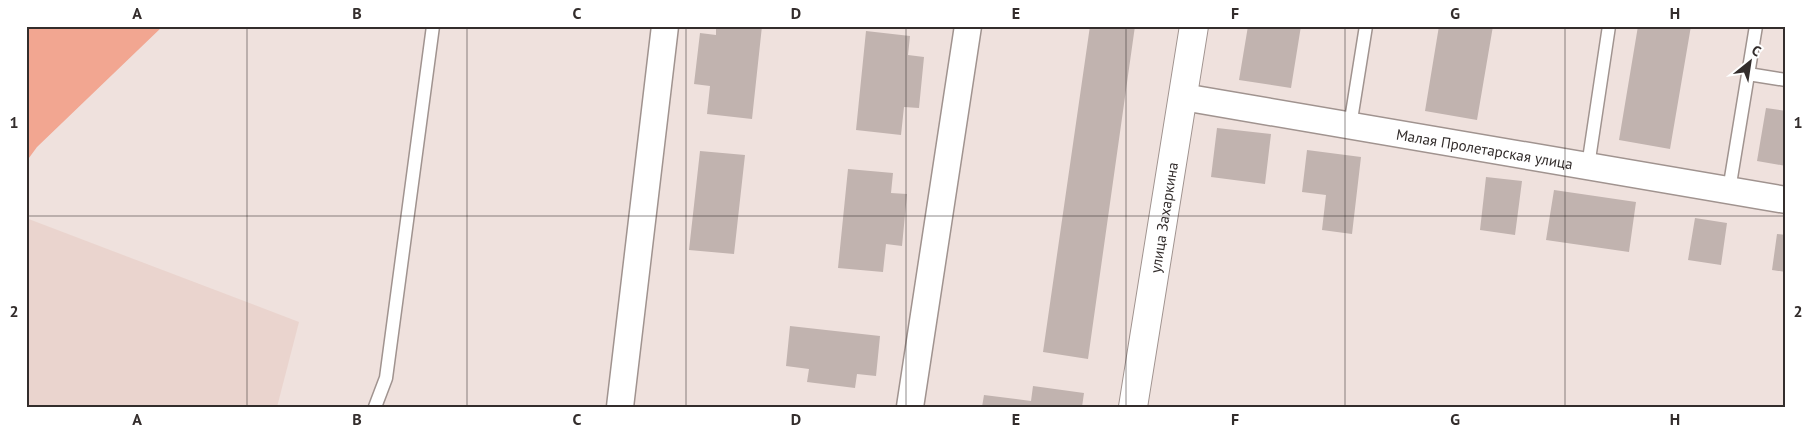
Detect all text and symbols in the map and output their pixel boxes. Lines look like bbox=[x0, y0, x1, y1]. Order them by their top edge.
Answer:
text: A bbox=[132, 3, 142, 23]
text: B bbox=[352, 3, 362, 23]
text: C bbox=[573, 3, 582, 23]
text: D bbox=[791, 3, 801, 23]
text: E bbox=[1012, 3, 1020, 23]
text: F bbox=[1231, 3, 1239, 23]
text: G bbox=[1450, 3, 1460, 23]
text: H bbox=[1670, 3, 1680, 23]
north arrow bbox=[1724, 38, 1774, 88]
text: С bbox=[1749, 41, 1765, 61]
text: 1 bbox=[9, 112, 19, 132]
text: 1 bbox=[1793, 112, 1803, 132]
street label: Малая Пролетарская улица bbox=[1395, 124, 1574, 173]
street label: улица Захаркина bbox=[1145, 161, 1182, 274]
text: 2 bbox=[9, 301, 19, 321]
text: 2 bbox=[1793, 301, 1803, 321]
text: A bbox=[132, 409, 142, 429]
text: B bbox=[352, 409, 362, 429]
text: C bbox=[573, 409, 582, 429]
text: D bbox=[791, 409, 801, 429]
text: E bbox=[1012, 409, 1020, 429]
text: F bbox=[1231, 409, 1239, 429]
text: G bbox=[1450, 409, 1460, 429]
text: H bbox=[1670, 409, 1680, 429]

